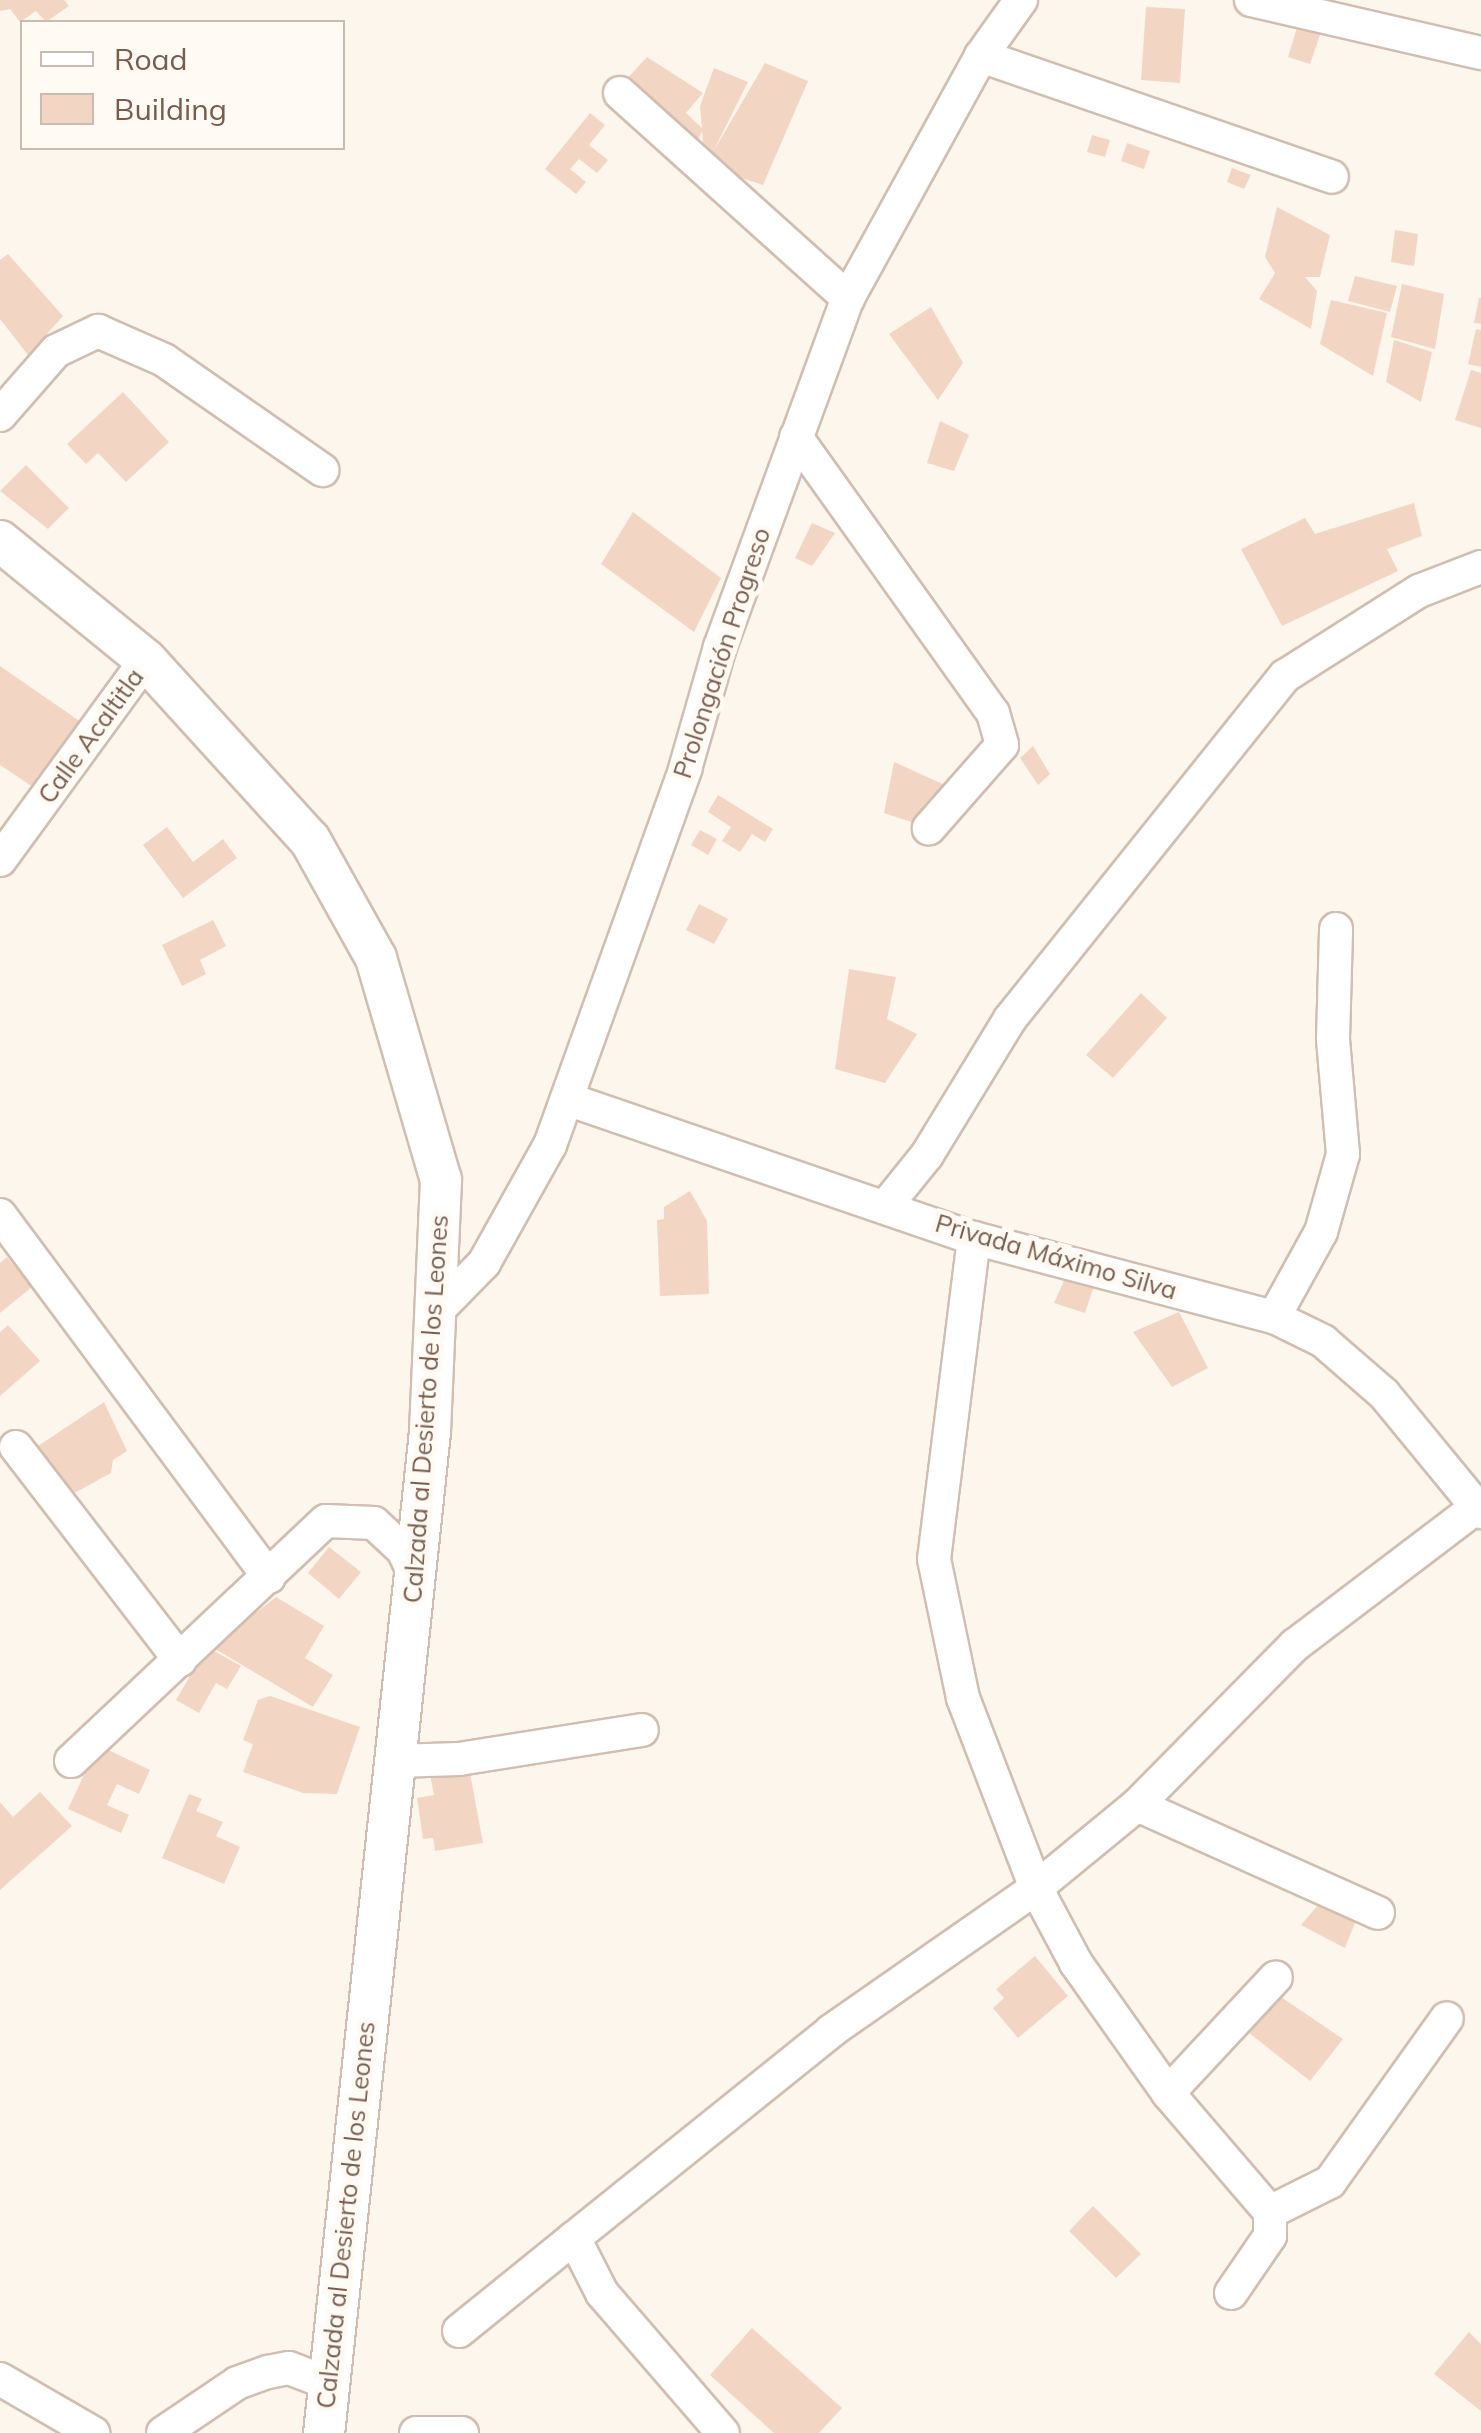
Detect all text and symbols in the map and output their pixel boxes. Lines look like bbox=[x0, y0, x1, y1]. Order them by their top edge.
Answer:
legend bbox=[20, 20, 345, 150]
text: Road bbox=[114, 40, 188, 78]
text: Building bbox=[114, 90, 227, 128]
street label: Prolongación Progreso bbox=[667, 524, 777, 782]
street label: Calle Acaltitla bbox=[32, 663, 150, 809]
street label: Privada Máximo Silva bbox=[932, 1208, 1180, 1306]
street label: Calzada al Desierto de los Leones bbox=[397, 1214, 455, 1604]
street label: Calzada al Desierto de los Leones bbox=[311, 2020, 381, 2410]

